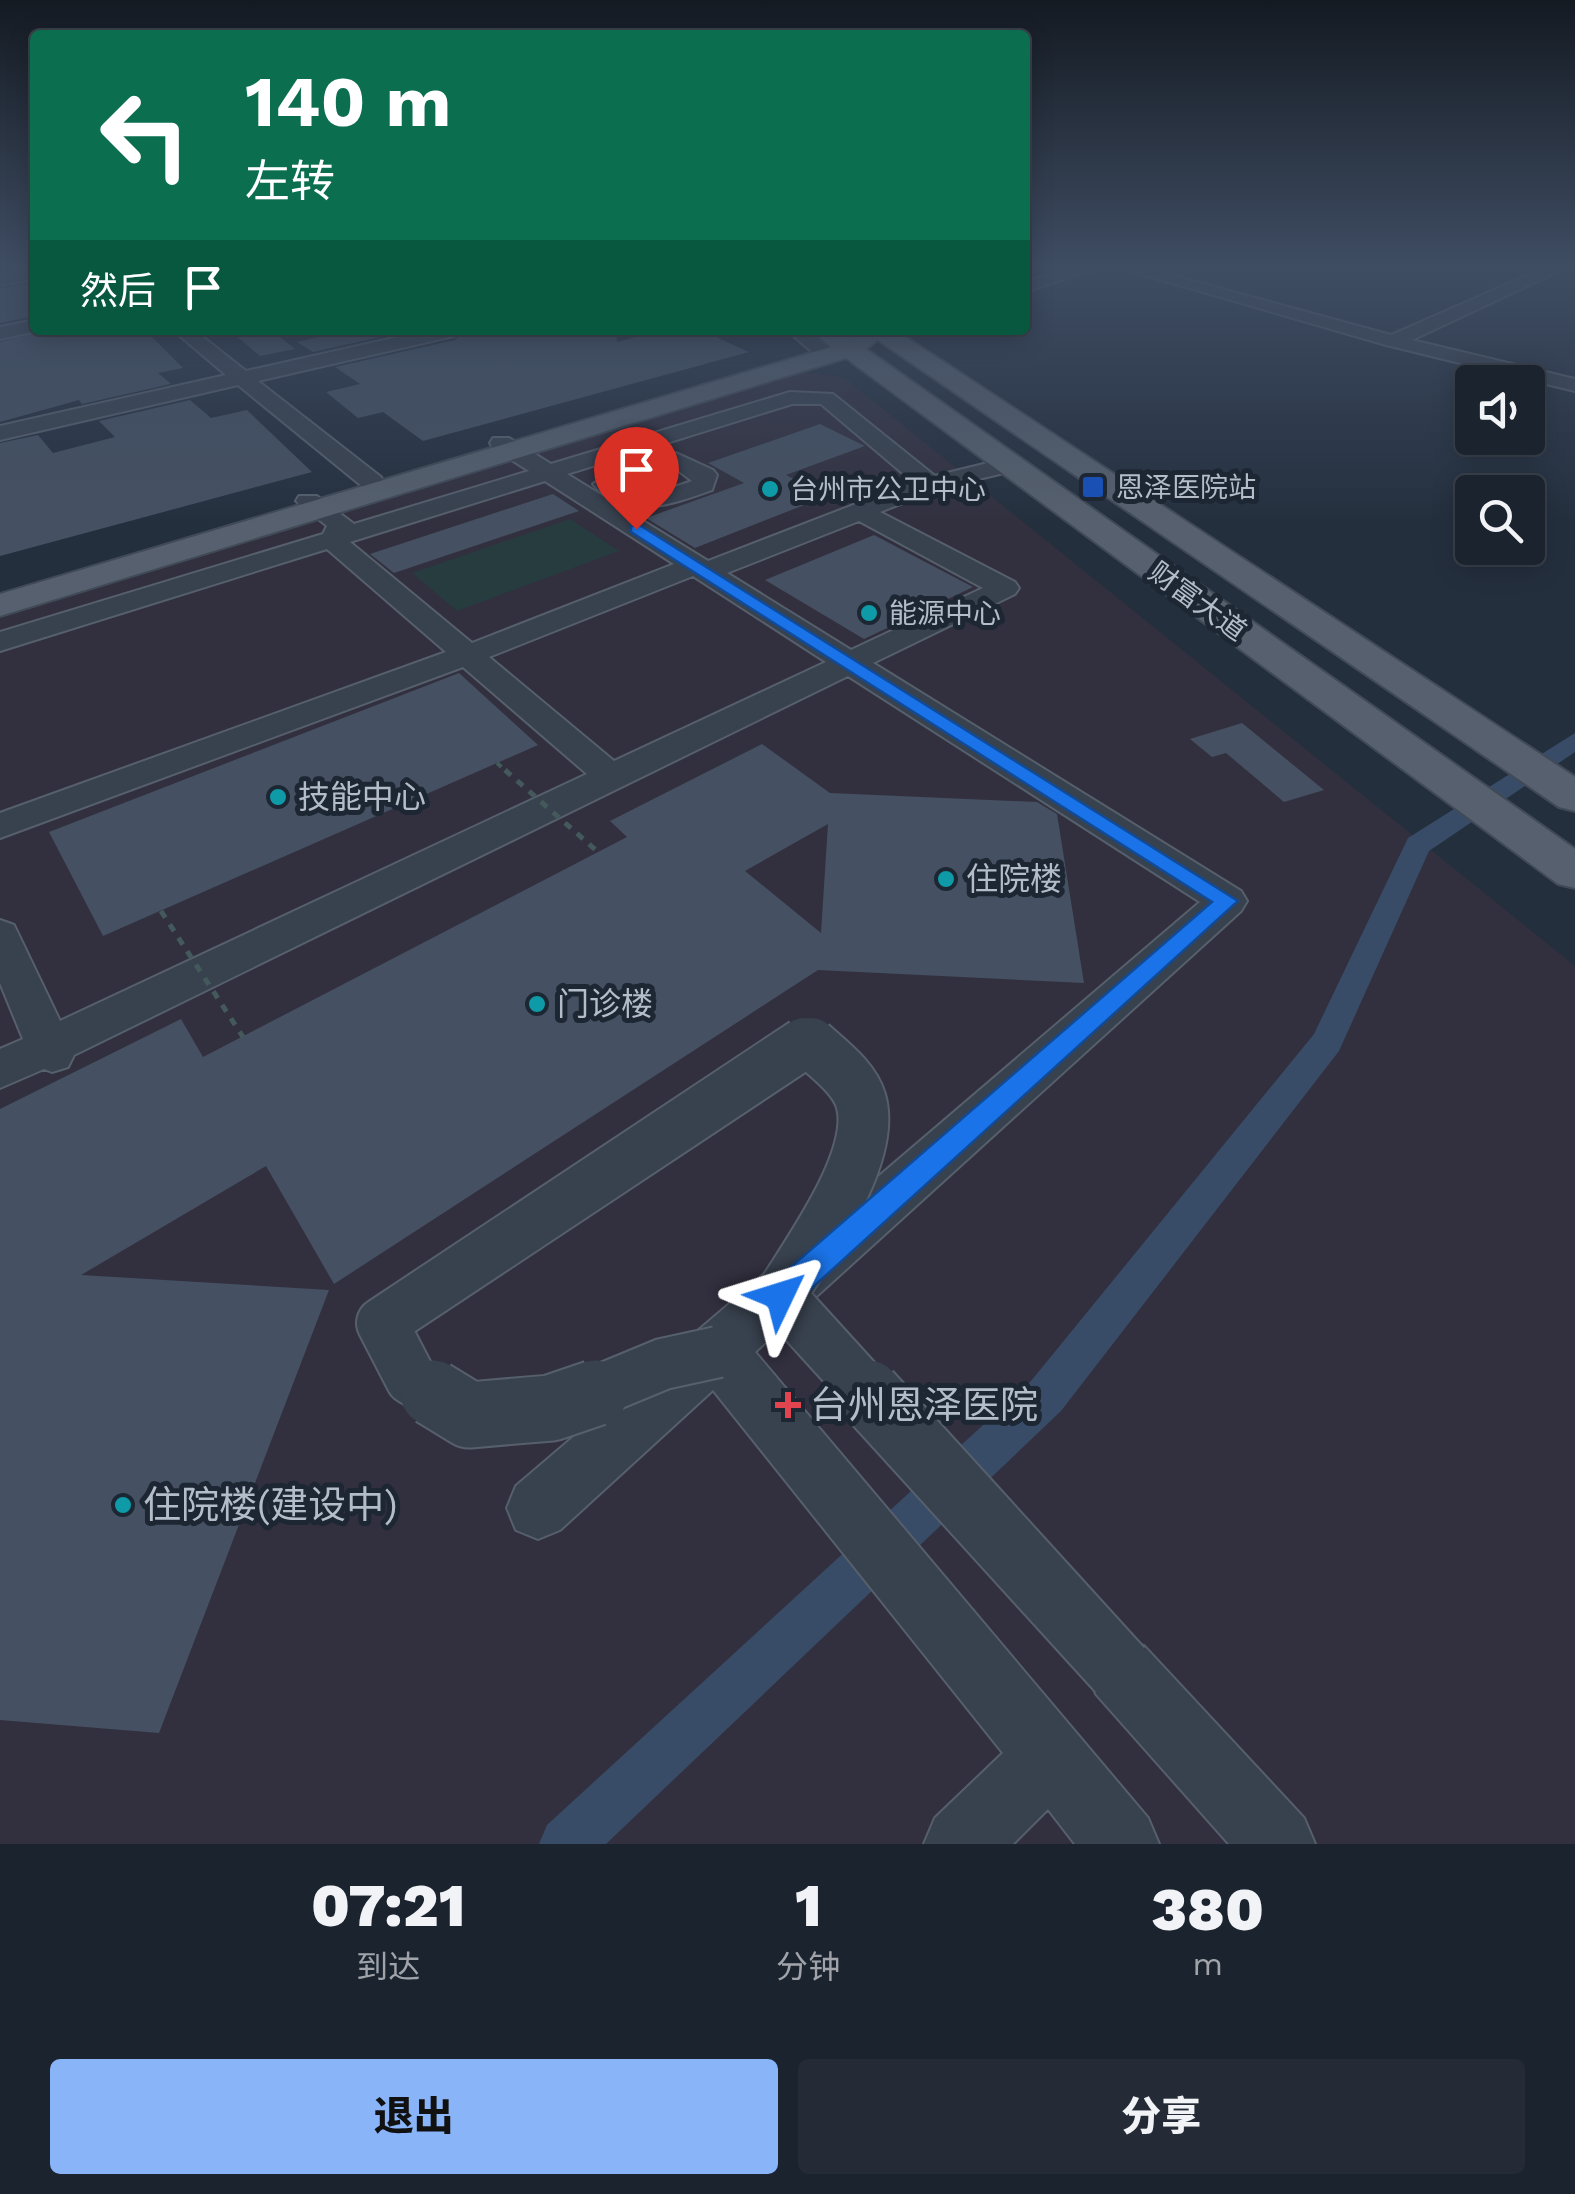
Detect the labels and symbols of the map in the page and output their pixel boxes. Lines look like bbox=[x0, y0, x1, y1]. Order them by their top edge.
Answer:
pin bbox=[594, 427, 679, 530]
place label: 恩泽医院站 bbox=[1116, 471, 1256, 504]
place label: 台州市公卫中心 bbox=[790, 473, 986, 506]
marker: 恩泽医院站 bbox=[1080, 474, 1106, 500]
marker: 台州市公卫中心 bbox=[759, 478, 781, 500]
street label: 财富大道 bbox=[1143, 555, 1253, 648]
place label: 能源中心 bbox=[889, 597, 1001, 630]
marker: 能源中心 bbox=[858, 602, 880, 624]
place label: 技能中心 bbox=[298, 778, 426, 816]
marker: 技能中心 bbox=[267, 786, 289, 808]
place label: 住院楼 bbox=[966, 860, 1062, 898]
marker: 住院楼 bbox=[935, 868, 957, 890]
place label: 门诊楼 bbox=[557, 985, 653, 1023]
marker: 门诊楼 bbox=[526, 993, 548, 1015]
position arrow bbox=[728, 1244, 832, 1348]
place label: 台州恩泽医院 bbox=[810, 1383, 1038, 1427]
marker: 台州恩泽医院 bbox=[775, 1392, 801, 1418]
place label: 住院楼(建设中) bbox=[143, 1483, 398, 1527]
marker: 住院楼(建设中) bbox=[112, 1494, 134, 1516]

